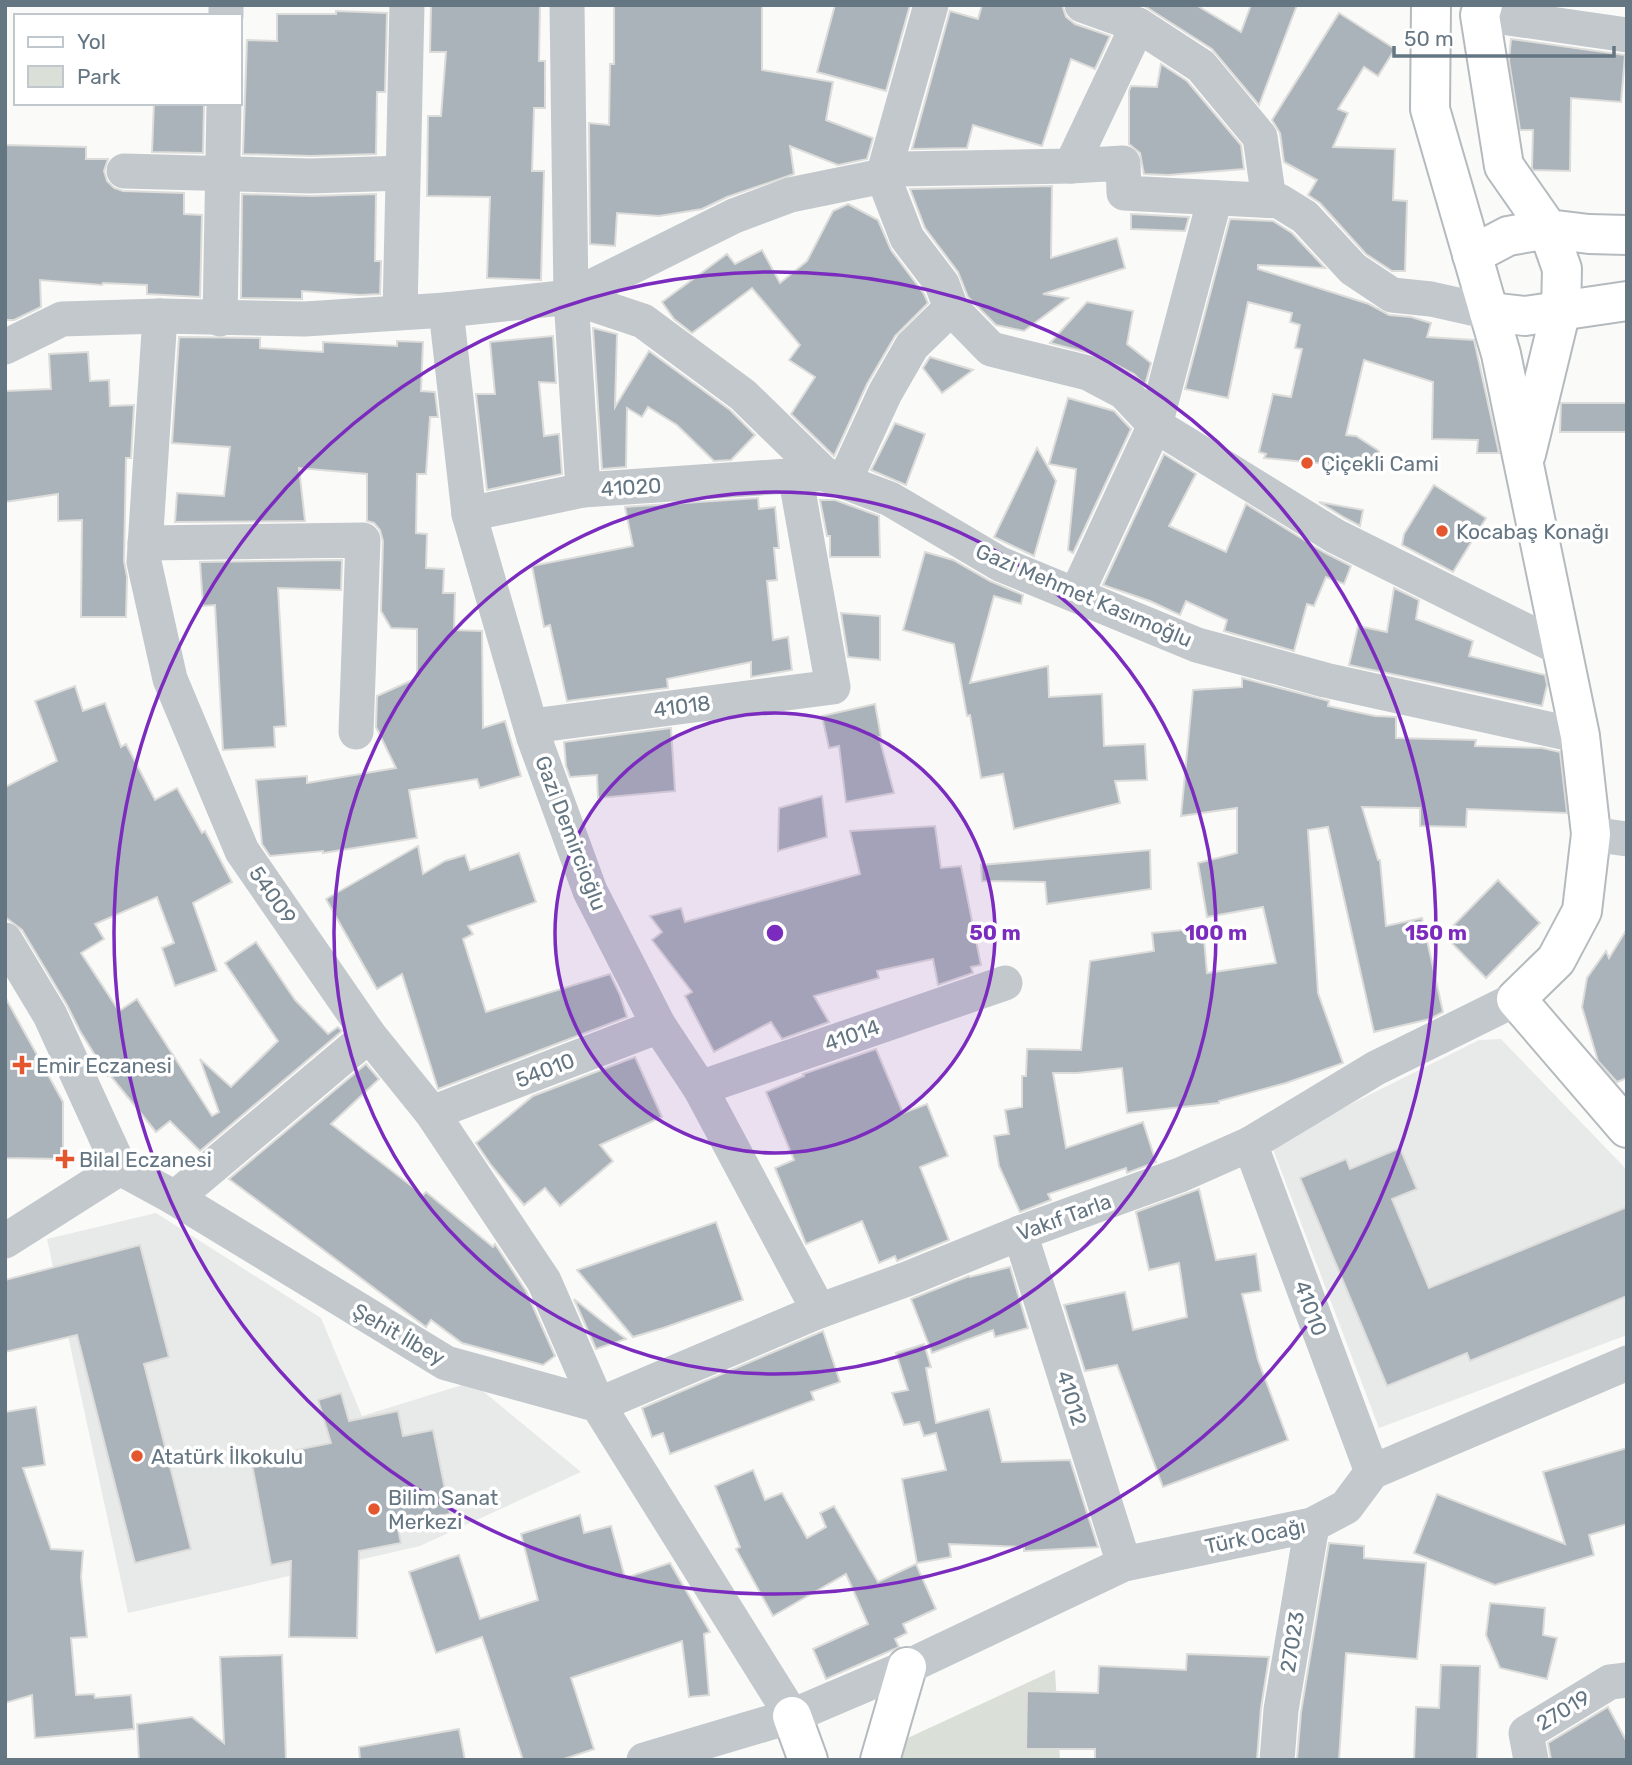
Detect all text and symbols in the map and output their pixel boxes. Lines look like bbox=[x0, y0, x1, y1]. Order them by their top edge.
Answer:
legend bbox=[14, 14, 242, 105]
scale bar bbox=[1394, 14, 1614, 58]
text: 50 m bbox=[1404, 26, 1454, 51]
text: Yol bbox=[77, 29, 106, 54]
text: Park bbox=[77, 64, 121, 89]
place label: Çiçekli Cami bbox=[1321, 451, 1439, 476]
marker: Çiçekli Cami bbox=[1299, 455, 1315, 471]
street label: 41020 bbox=[600, 472, 662, 502]
place label: Kocabaş Konağı bbox=[1456, 519, 1609, 544]
marker: Kocabaş Konağı bbox=[1434, 523, 1450, 539]
street label: Gazi Mehmet Kasımoğlu bbox=[972, 538, 1196, 652]
street label: 41018 bbox=[652, 690, 712, 722]
street label: Gazi Demircioğlu bbox=[530, 752, 612, 914]
street label: 54009 bbox=[244, 861, 302, 929]
text: 50 m bbox=[969, 920, 1021, 945]
text: 100 m bbox=[1185, 920, 1247, 945]
text: 150 m bbox=[1405, 920, 1467, 945]
centre of rings bbox=[763, 921, 787, 945]
street label: 41014 bbox=[821, 1014, 883, 1056]
street label: 54010 bbox=[512, 1047, 578, 1093]
place label: Emir Eczanesi bbox=[36, 1053, 172, 1078]
marker: Emir Eczanesi bbox=[14, 1057, 30, 1073]
place label: Bilal Eczanesi bbox=[79, 1147, 212, 1172]
marker: Bilal Eczanesi bbox=[57, 1151, 73, 1167]
street label: Vakıf Tarla bbox=[1013, 1188, 1115, 1246]
street label: 41010 bbox=[1289, 1277, 1333, 1339]
street label: Şehit İlbey bbox=[348, 1298, 450, 1371]
street label: 41012 bbox=[1052, 1367, 1092, 1429]
place label: Atatürk İlkokulu bbox=[151, 1444, 303, 1469]
marker: Atatürk İlkokulu bbox=[129, 1448, 145, 1464]
place label: Bilim Sanat Merkezi bbox=[388, 1485, 498, 1534]
marker: Bilim Sanat Merkezi bbox=[366, 1501, 382, 1517]
street label: Türk Ocağı bbox=[1203, 1513, 1307, 1559]
street label: 27023 bbox=[1275, 1610, 1309, 1674]
street label: 27019 bbox=[1532, 1684, 1594, 1736]

